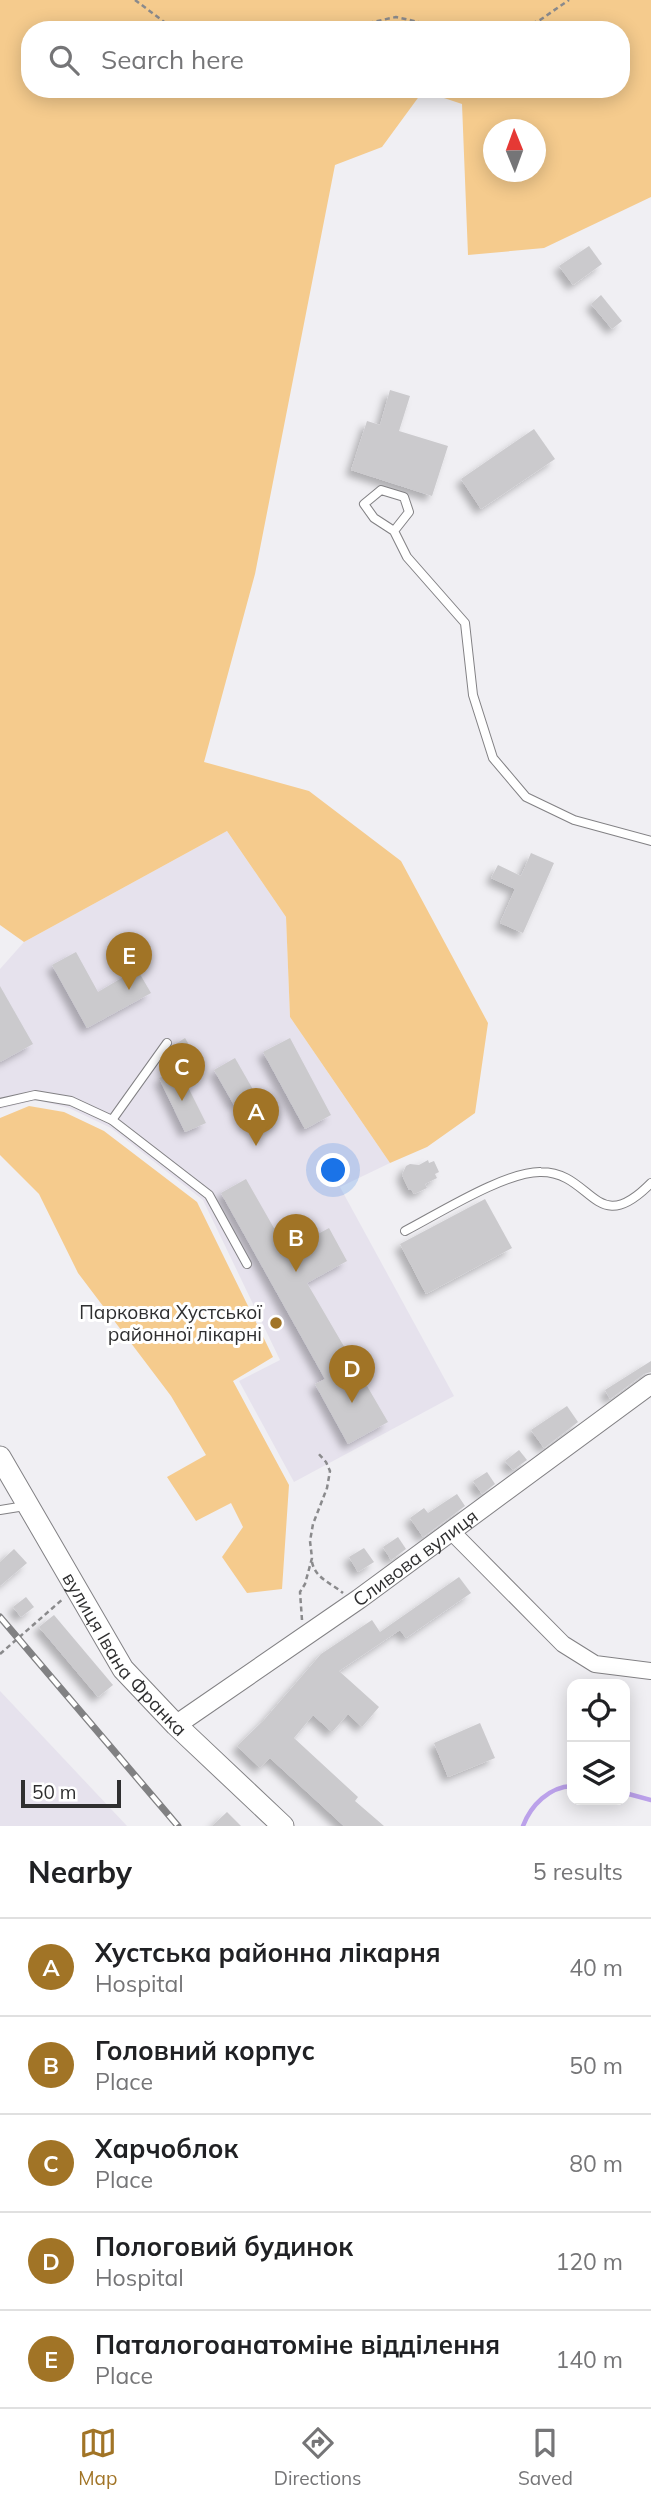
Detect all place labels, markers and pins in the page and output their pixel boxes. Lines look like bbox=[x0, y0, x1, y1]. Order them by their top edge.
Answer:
pin: E bbox=[106, 932, 152, 990]
pin: C bbox=[159, 1043, 205, 1101]
pin: A bbox=[233, 1088, 279, 1146]
pin: B bbox=[273, 1214, 319, 1272]
place label: Парковка Хустської районної лікарні bbox=[79, 1300, 262, 1346]
marker: Парковка Хустської районної лікарні bbox=[268, 1315, 284, 1331]
pin: D bbox=[329, 1345, 375, 1403]

